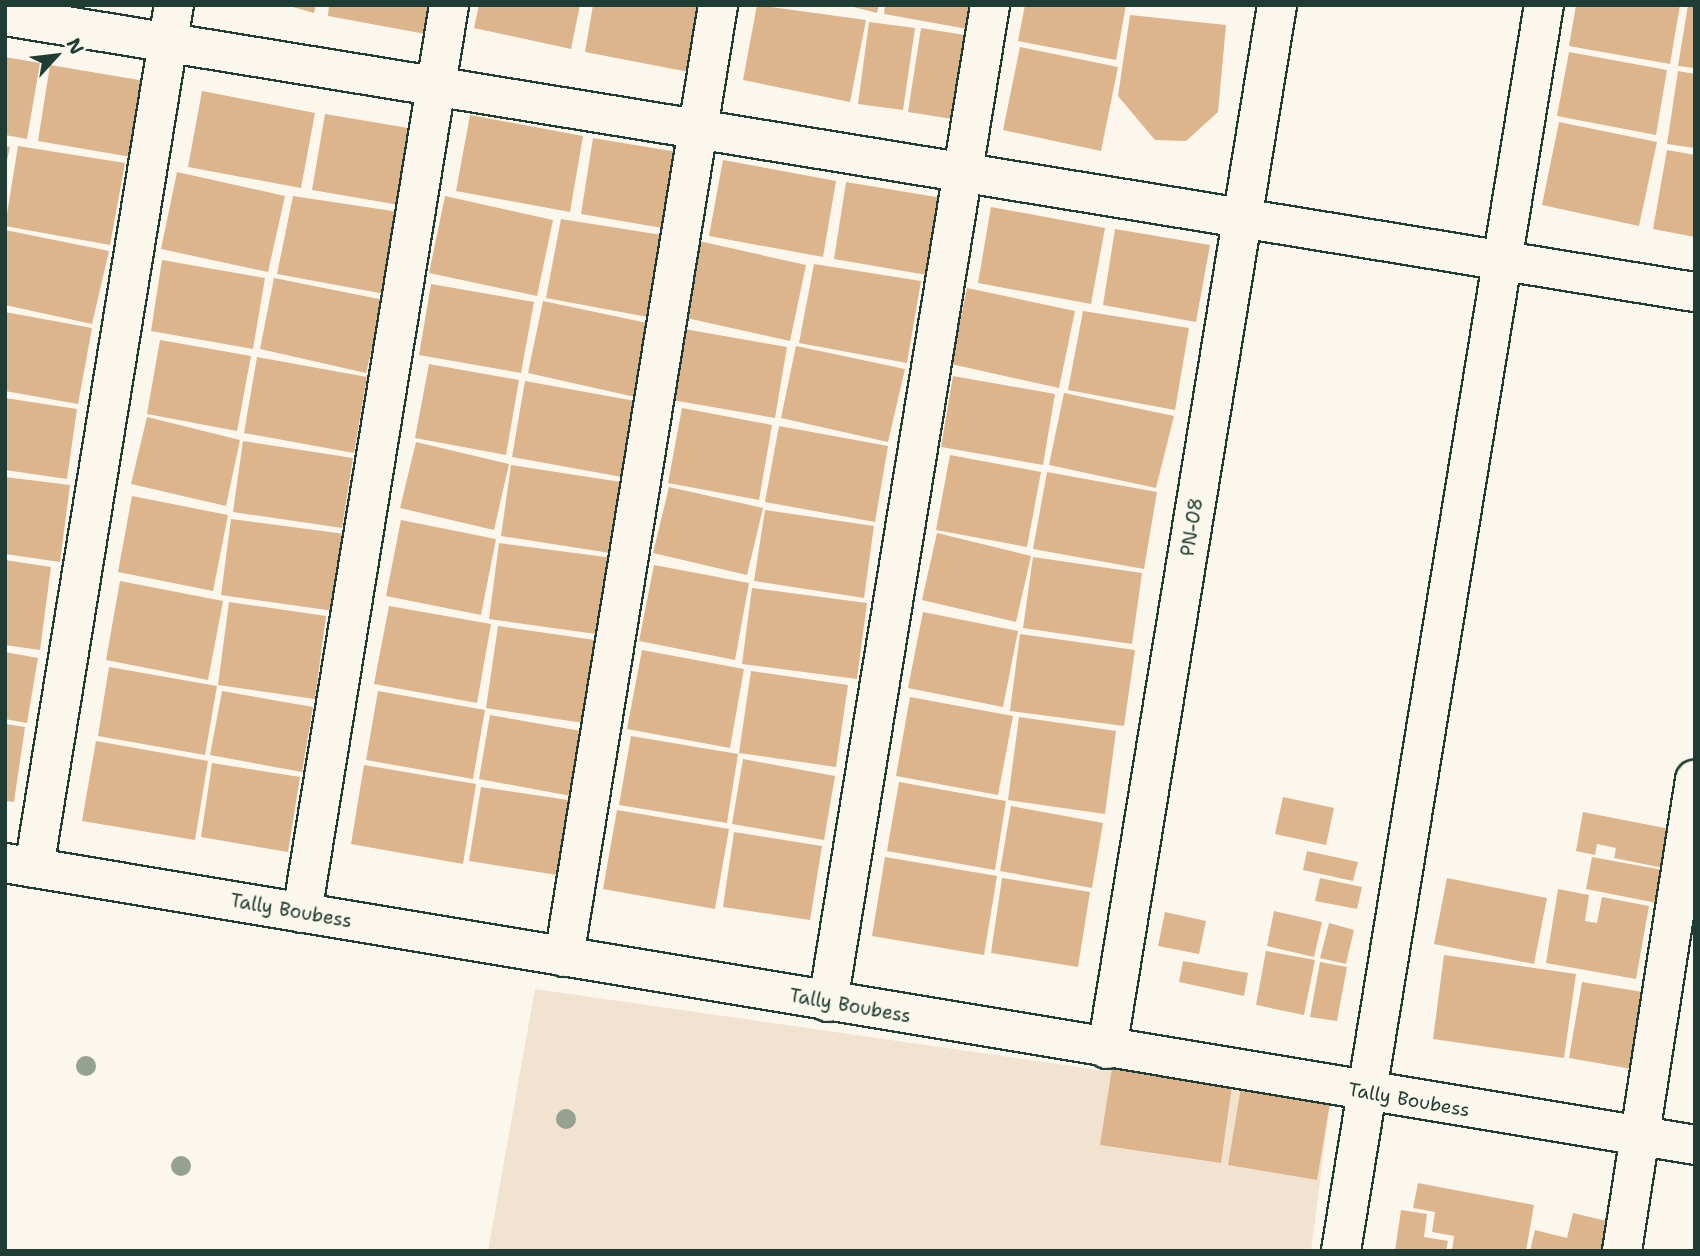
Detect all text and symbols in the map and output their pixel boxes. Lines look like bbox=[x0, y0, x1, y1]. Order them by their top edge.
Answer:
north arrow bbox=[21, 21, 91, 91]
text: N bbox=[61, 34, 90, 59]
street label: PN-08 bbox=[1176, 496, 1208, 558]
street label: Tally Boubess bbox=[228, 889, 354, 933]
street label: Tally Boubess bbox=[787, 984, 913, 1028]
street label: Tally Boubess bbox=[1346, 1078, 1472, 1122]

